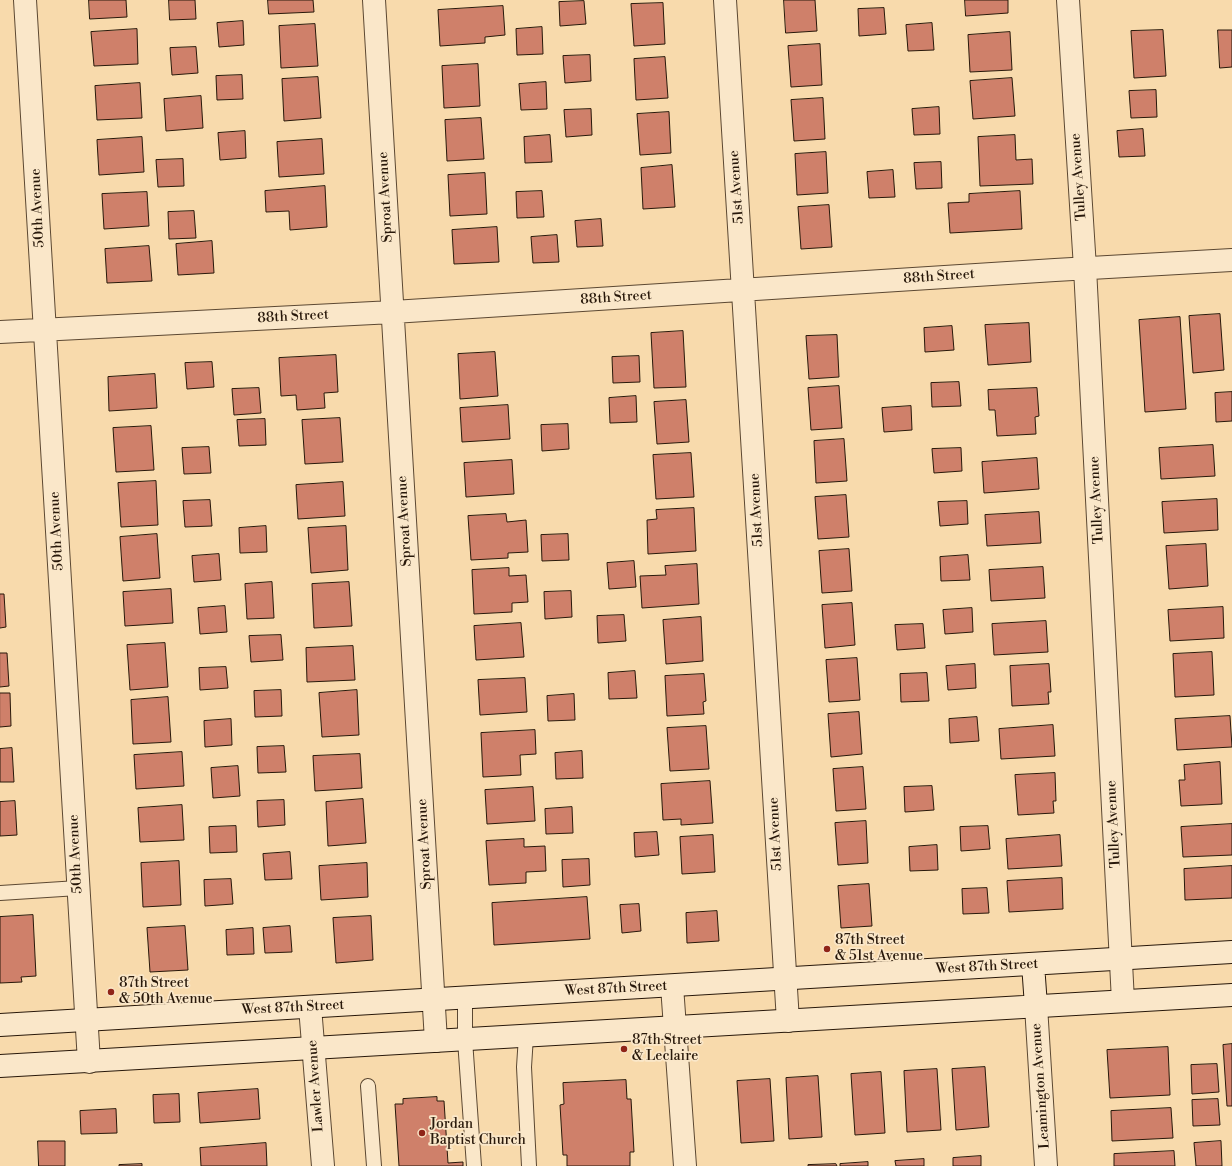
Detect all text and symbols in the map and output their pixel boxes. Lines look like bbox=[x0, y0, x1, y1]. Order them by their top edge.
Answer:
street label: Tulley Avenue bbox=[1068, 133, 1090, 221]
street label: 51st Avenue bbox=[726, 150, 748, 224]
street label: Sproat Avenue bbox=[375, 151, 397, 243]
street label: 50th Avenue bbox=[28, 168, 48, 248]
street label: 88th Street bbox=[903, 266, 975, 288]
street label: 88th Street bbox=[580, 287, 652, 309]
street label: 88th Street bbox=[257, 307, 329, 327]
street label: Tulley Avenue bbox=[1086, 456, 1108, 544]
street label: 51st Avenue bbox=[747, 473, 767, 547]
street label: Sproat Avenue bbox=[394, 475, 416, 567]
street label: 50th Avenue bbox=[47, 491, 67, 571]
street label: Tulley Avenue bbox=[1103, 780, 1125, 868]
street label: 51st Avenue bbox=[766, 797, 786, 871]
street label: Sproat Avenue bbox=[414, 798, 436, 890]
street label: 50th Avenue bbox=[66, 814, 86, 894]
place label: 87th Street & 51st Avenue bbox=[835, 933, 923, 966]
marker: 87th Street & 51st Avenue bbox=[822, 944, 832, 954]
street label: West 87th Street bbox=[935, 956, 1039, 978]
place label: 87th Street & 50th Avenue bbox=[119, 976, 213, 1008]
street label: West 87th Street bbox=[564, 978, 668, 1000]
marker: 87th Street & 50th Avenue bbox=[106, 987, 116, 997]
street label: West 87th Street bbox=[241, 997, 345, 1019]
street label: Leamington Avenue bbox=[1028, 1023, 1054, 1149]
place label: 87th Street & Leclaire bbox=[632, 1033, 702, 1066]
street label: Lawler Avenue bbox=[304, 1039, 328, 1133]
marker: 87th Street & Leclaire bbox=[619, 1044, 629, 1054]
place label: Jordan Baptist Church bbox=[430, 1117, 526, 1150]
marker: Jordan Baptist Church bbox=[417, 1128, 427, 1138]

